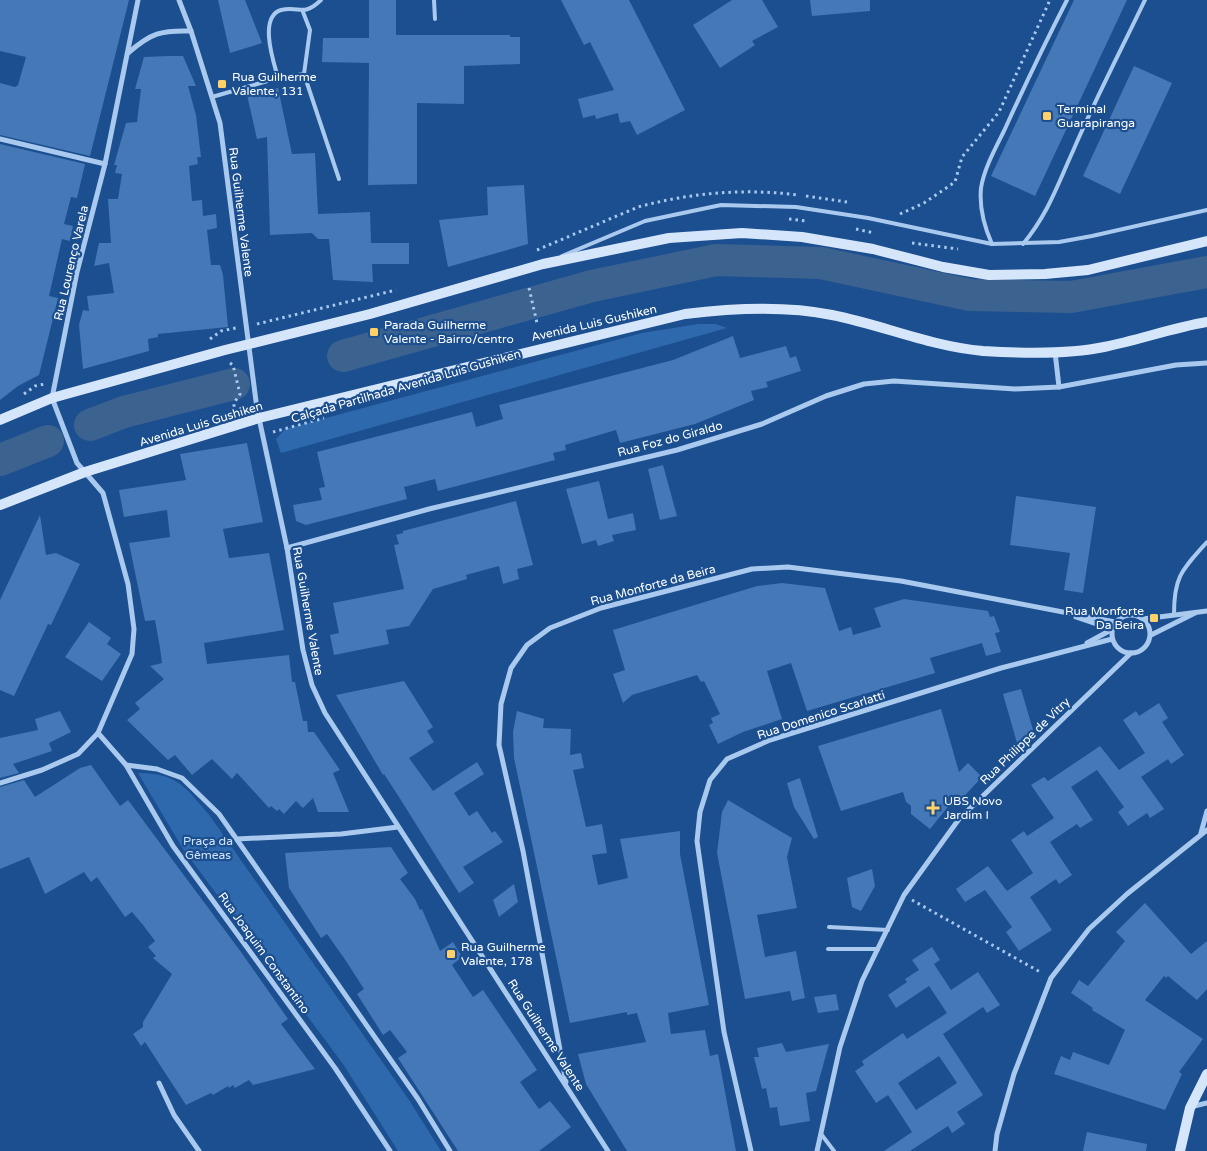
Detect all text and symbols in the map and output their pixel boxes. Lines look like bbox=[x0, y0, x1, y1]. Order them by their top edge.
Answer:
place label: Rua Guilherme Valente, 131 bbox=[232, 70, 317, 98]
marker: Rua Guilherme Valente, 131 bbox=[216, 78, 228, 90]
place label: Terminal Guarapiranga bbox=[1057, 102, 1135, 130]
marker: Terminal Guarapiranga bbox=[1041, 110, 1053, 122]
street label: Rua Guilherme Valente bbox=[226, 146, 256, 278]
street label: Rua Lourenço Varela bbox=[51, 204, 91, 322]
street label: Avenida Luis Gushiken bbox=[530, 302, 658, 344]
place label: Parada Guilherme Valente - Bairro/centro bbox=[384, 318, 514, 346]
marker: Parada Guilherme Valente - Bairro/centro bbox=[368, 326, 380, 338]
street label: Calçada Partilhada Avenida Luis Gushiken bbox=[290, 346, 522, 426]
street label: Avenida Luis Gushiken bbox=[138, 399, 264, 449]
street label: Rua Foz do Giraldo bbox=[616, 418, 724, 460]
street label: Rua Guilherme Valente bbox=[290, 546, 326, 677]
street label: Rua Monforte da Beira bbox=[589, 562, 717, 608]
place label: Rua Monforte Da Beira bbox=[1065, 604, 1144, 632]
marker: Rua Monforte Da Beira bbox=[1148, 612, 1160, 624]
street label: Rua Domenico Scarlatti bbox=[755, 688, 887, 742]
street label: Rua Philippe de Vitry bbox=[977, 694, 1073, 787]
place label: UBS Novo Jardim I bbox=[944, 794, 1002, 822]
marker: UBS Novo Jardim I bbox=[926, 801, 940, 815]
park label: Praça da Gêmeas bbox=[183, 834, 233, 862]
street label: Rua Joaquim Constantino bbox=[215, 890, 313, 1016]
place label: Rua Guilherme Valente, 178 bbox=[461, 940, 546, 968]
marker: Rua Guilherme Valente, 178 bbox=[445, 948, 457, 960]
street label: Rua Guilherme Valente bbox=[505, 977, 587, 1094]

